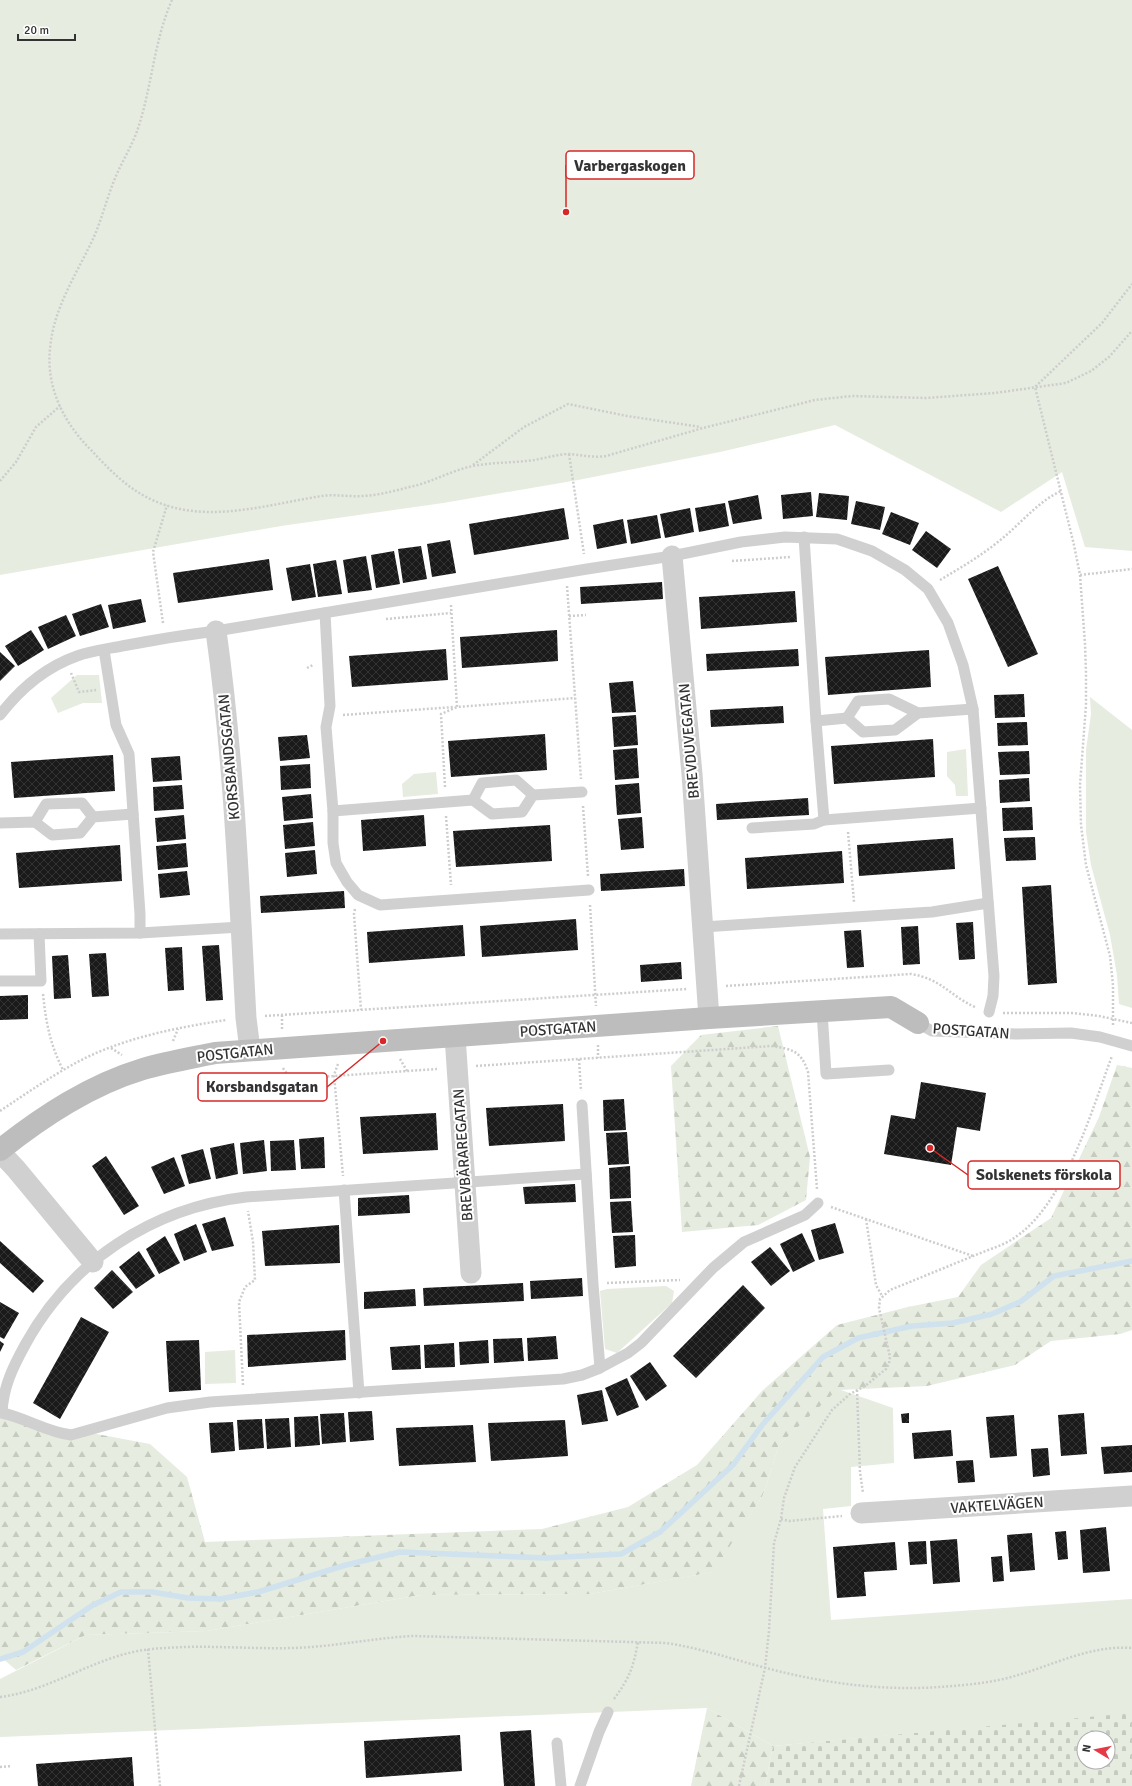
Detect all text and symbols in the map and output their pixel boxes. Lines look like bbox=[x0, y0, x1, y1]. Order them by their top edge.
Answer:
scale bar bbox=[18, 16, 75, 42]
text: 20 m bbox=[24, 23, 49, 38]
callout: Varbergaskogen bbox=[566, 151, 694, 179]
text: Varbergaskogen bbox=[574, 156, 686, 176]
street label: BREVDUVEGATAN bbox=[675, 683, 703, 799]
street label: KORSBANDSGATAN bbox=[215, 693, 243, 821]
street label: POSTGATAN bbox=[519, 1017, 597, 1041]
street label: POSTGATAN bbox=[932, 1019, 1010, 1043]
street label: POSTGATAN bbox=[196, 1040, 274, 1066]
callout: Korsbandsgatan bbox=[198, 1073, 327, 1101]
text: Korsbandsgatan bbox=[206, 1077, 318, 1097]
street label: BREVBÄRAREGATAN bbox=[449, 1088, 477, 1222]
callout: Solskenets förskola bbox=[968, 1161, 1120, 1189]
text: Solskenets förskola bbox=[976, 1165, 1112, 1185]
street label: VAKTELVÄGEN bbox=[950, 1493, 1044, 1517]
north arrow bbox=[1076, 1730, 1116, 1770]
text: N bbox=[1080, 1743, 1094, 1753]

